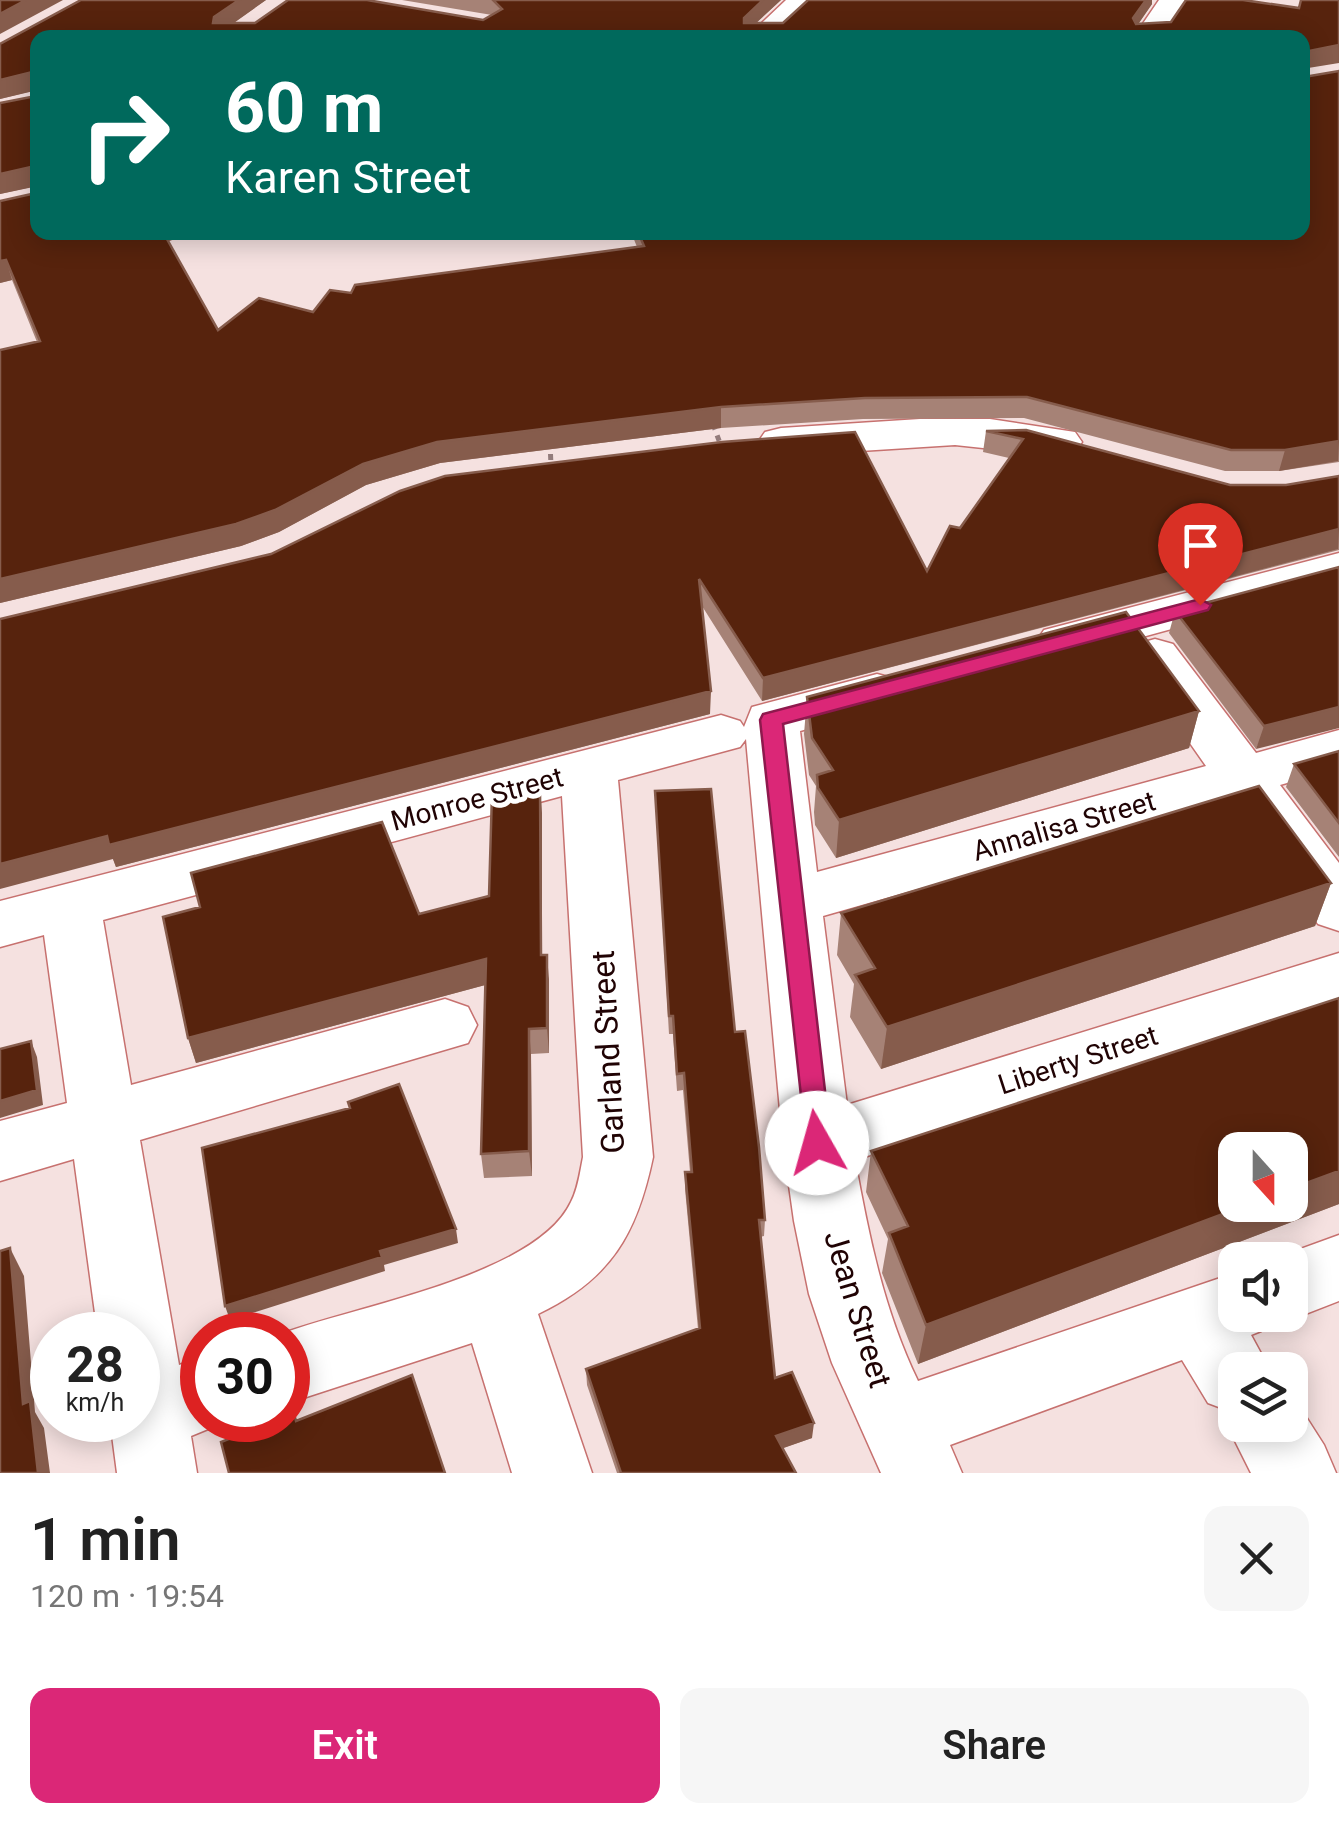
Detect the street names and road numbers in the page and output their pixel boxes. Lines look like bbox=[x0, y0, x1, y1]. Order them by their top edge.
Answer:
street label: Monroe Street bbox=[387, 760, 567, 838]
street label: Annalisa Street bbox=[969, 784, 1159, 868]
street label: Garland Street bbox=[584, 949, 632, 1155]
street label: Liberty Street bbox=[994, 1019, 1162, 1101]
street label: Jean Street bbox=[816, 1226, 900, 1392]

